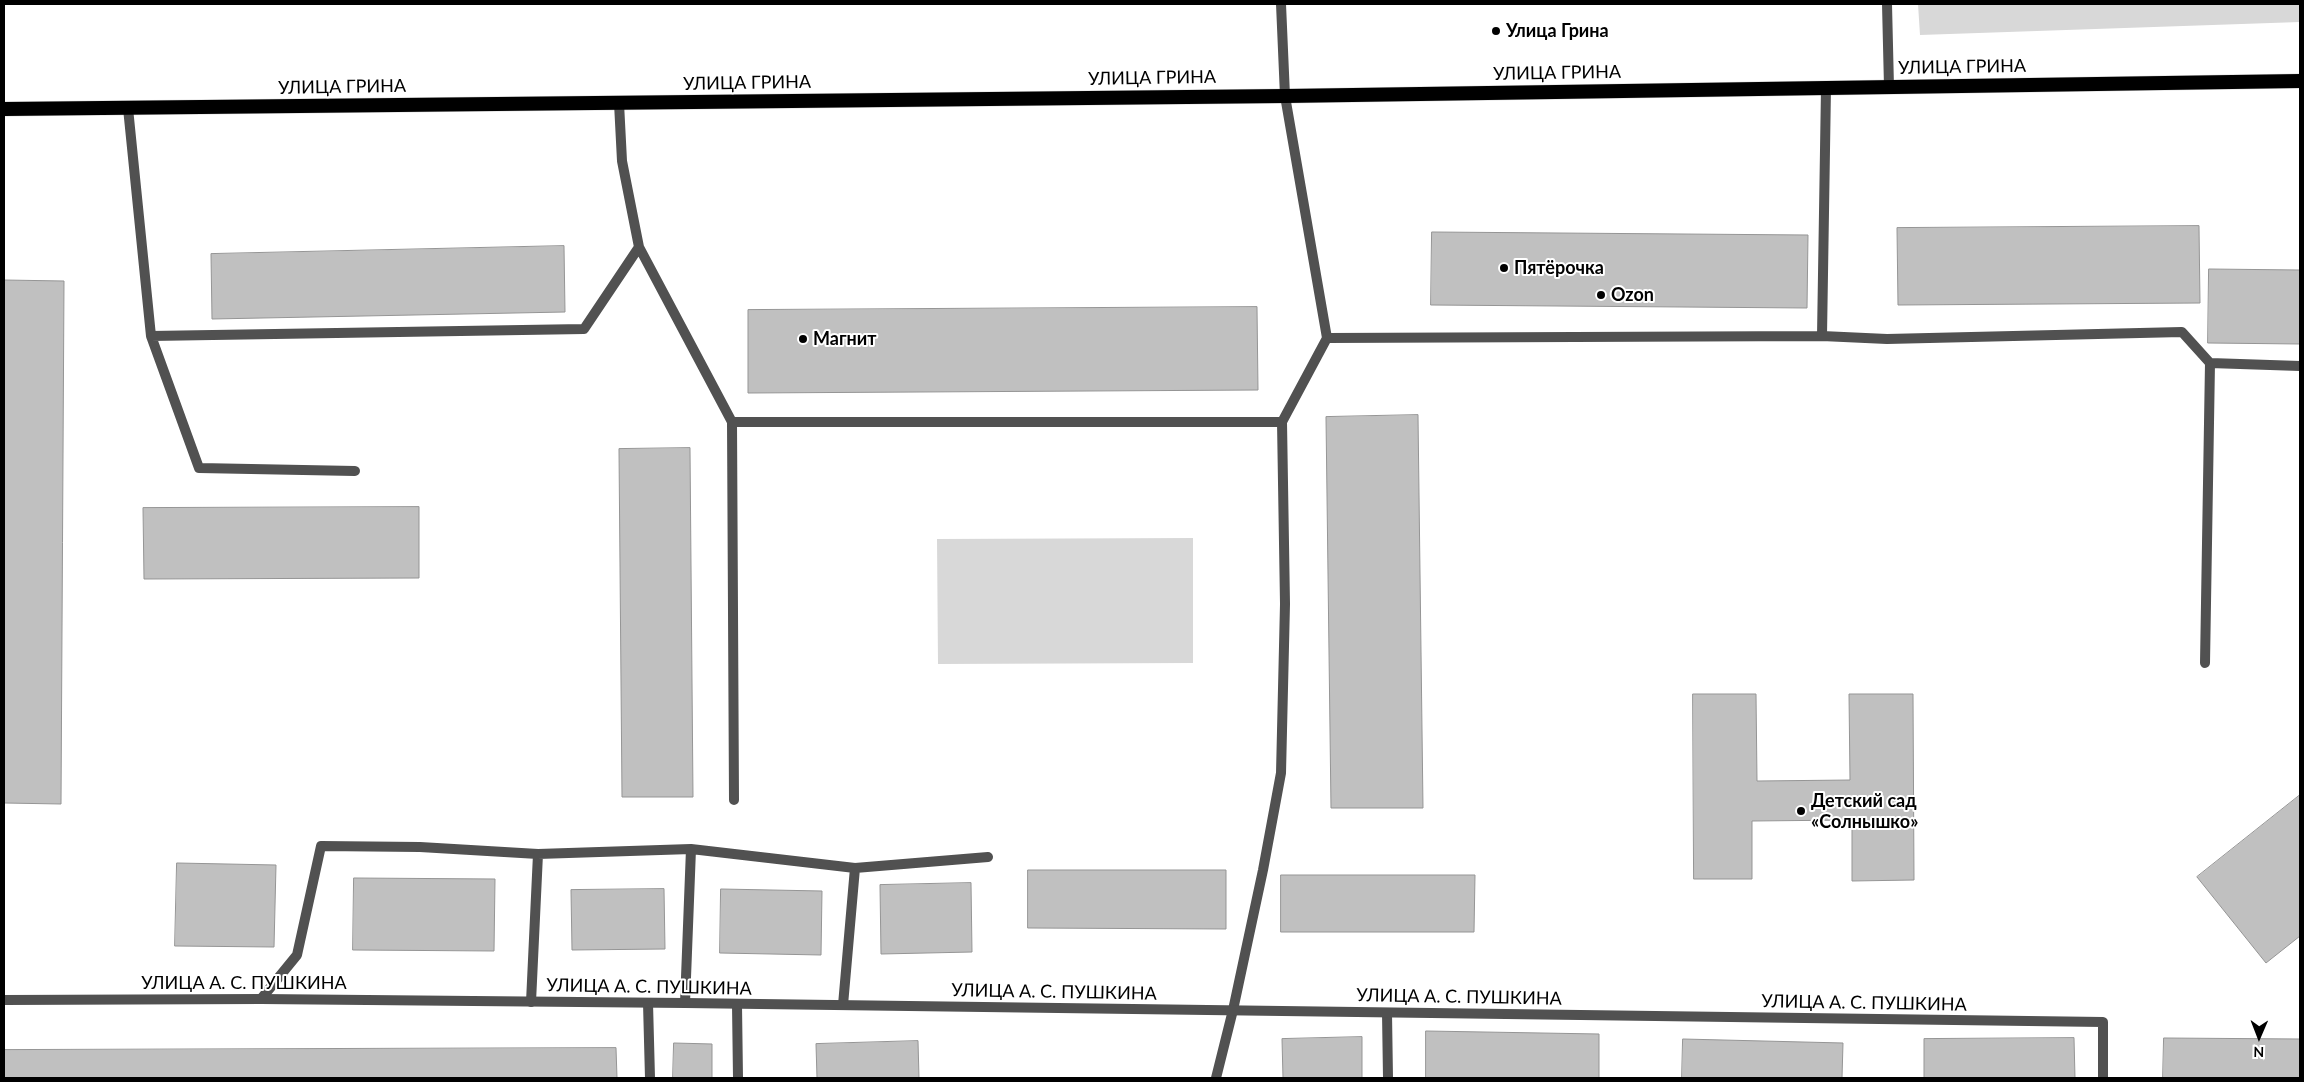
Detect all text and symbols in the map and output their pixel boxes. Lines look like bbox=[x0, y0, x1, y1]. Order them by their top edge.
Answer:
place label: Улица Грина bbox=[1506, 20, 1609, 42]
marker: Улица Грина bbox=[1490, 25, 1502, 37]
street label: УЛИЦА ГРИНА bbox=[1898, 55, 2026, 79]
street label: УЛИЦА ГРИНА bbox=[1493, 61, 1621, 85]
street label: УЛИЦА ГРИНА bbox=[1088, 66, 1216, 90]
street label: УЛИЦА ГРИНА bbox=[683, 71, 811, 95]
street label: УЛИЦА ГРИНА bbox=[278, 75, 406, 99]
place label: Пятёрочка bbox=[1514, 257, 1604, 279]
marker: Пятёрочка bbox=[1498, 262, 1510, 274]
place label: Ozon bbox=[1611, 284, 1654, 306]
marker: Ozon bbox=[1595, 289, 1607, 301]
place label: Магнит bbox=[813, 328, 876, 350]
marker: Магнит bbox=[797, 333, 809, 345]
place label: Детский сад «Солнышко» bbox=[1811, 790, 1918, 832]
marker: Детский сад «Солнышко» bbox=[1795, 805, 1807, 817]
street label: УЛИЦА А. С. ПУШКИНА bbox=[141, 972, 347, 994]
street label: УЛИЦА А. С. ПУШКИНА bbox=[546, 974, 752, 1000]
street label: УЛИЦА А. С. ПУШКИНА bbox=[951, 979, 1157, 1005]
street label: УЛИЦА А. С. ПУШКИНА bbox=[1356, 984, 1562, 1010]
street label: УЛИЦА А. С. ПУШКИНА bbox=[1761, 990, 1967, 1016]
north arrow bbox=[2234, 1012, 2284, 1062]
text: N bbox=[2253, 1044, 2264, 1061]

